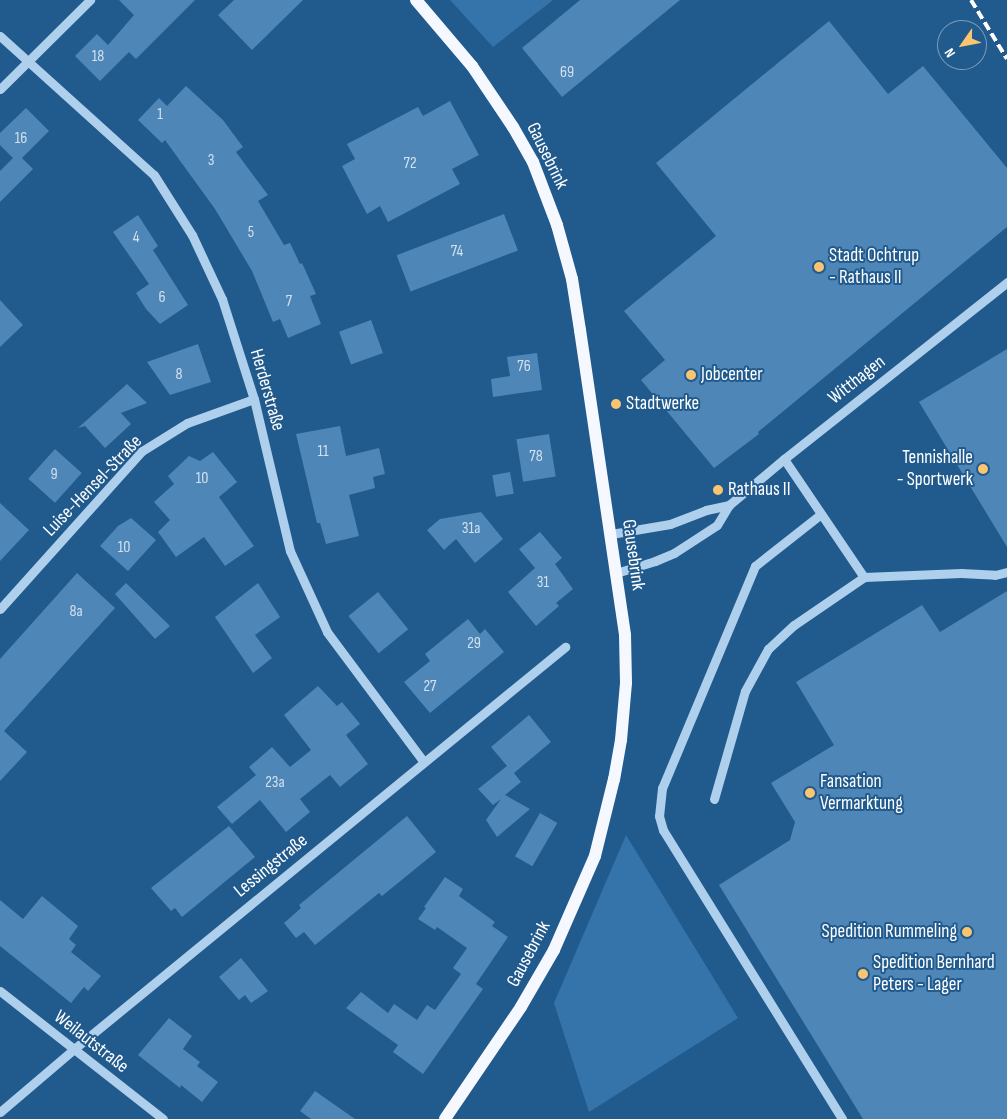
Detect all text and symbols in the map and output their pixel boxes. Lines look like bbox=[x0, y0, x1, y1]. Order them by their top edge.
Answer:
north arrow bbox=[937, 20, 987, 70]
text: N bbox=[941, 45, 959, 61]
house number: 18 bbox=[92, 47, 104, 67]
house number: 69 bbox=[560, 63, 574, 83]
house number: 1 bbox=[157, 105, 163, 125]
street label: Gausebrink bbox=[521, 119, 573, 193]
house number: 16 bbox=[15, 129, 27, 149]
house number: 3 bbox=[208, 151, 214, 171]
house number: 72 bbox=[404, 154, 416, 174]
house number: 5 bbox=[248, 223, 254, 243]
house number: 4 bbox=[133, 228, 139, 248]
house number: 74 bbox=[451, 242, 463, 262]
place label: Stadt Ochtrup - Rathaus II bbox=[829, 245, 919, 289]
marker: Stadt Ochtrup - Rathaus II bbox=[813, 261, 825, 273]
house number: 6 bbox=[158, 288, 166, 308]
house number: 7 bbox=[286, 292, 292, 312]
street label: Herderstraße bbox=[244, 347, 290, 433]
street label: Witthagen bbox=[824, 351, 890, 409]
house number: 76 bbox=[517, 357, 531, 377]
place label: Jobcenter bbox=[701, 364, 763, 386]
house number: 8 bbox=[175, 365, 183, 385]
marker: Jobcenter bbox=[685, 369, 697, 381]
place label: Stadtwerke bbox=[626, 393, 699, 415]
marker: Stadtwerke bbox=[610, 398, 622, 410]
street label: Luise-Hensel-Straße bbox=[39, 431, 147, 541]
house number: 11 bbox=[317, 442, 329, 462]
house number: 78 bbox=[529, 447, 543, 467]
place label: Tennishalle - Sportwerk bbox=[897, 447, 973, 491]
marker: Tennishalle - Sportwerk bbox=[977, 463, 989, 475]
house number: 9 bbox=[50, 465, 58, 485]
house number: 10 bbox=[196, 469, 208, 489]
place label: Rathaus II bbox=[728, 479, 791, 501]
marker: Rathaus II bbox=[712, 484, 724, 496]
street label: Gausebrink bbox=[617, 518, 649, 592]
house number: 31a bbox=[462, 519, 480, 539]
house number: 10 bbox=[118, 538, 130, 558]
house number: 31 bbox=[537, 573, 549, 593]
house number: 8a bbox=[69, 602, 83, 622]
house number: 29 bbox=[467, 634, 481, 654]
house number: 27 bbox=[423, 677, 437, 697]
place label: Fansation Vermarktung bbox=[820, 771, 903, 815]
house number: 23a bbox=[265, 773, 285, 793]
marker: Fansation Vermarktung bbox=[804, 787, 816, 799]
street label: Lessingstraße bbox=[230, 830, 312, 902]
street label: Gausebrink bbox=[502, 917, 556, 991]
place label: Spedition Rummeling bbox=[822, 921, 957, 943]
marker: Spedition Rummeling bbox=[961, 926, 973, 938]
place label: Spedition Bernhard Peters - Lager bbox=[873, 952, 995, 996]
marker: Spedition Bernhard Peters - Lager bbox=[857, 968, 869, 980]
street label: Weilautstraße bbox=[49, 1006, 133, 1078]

